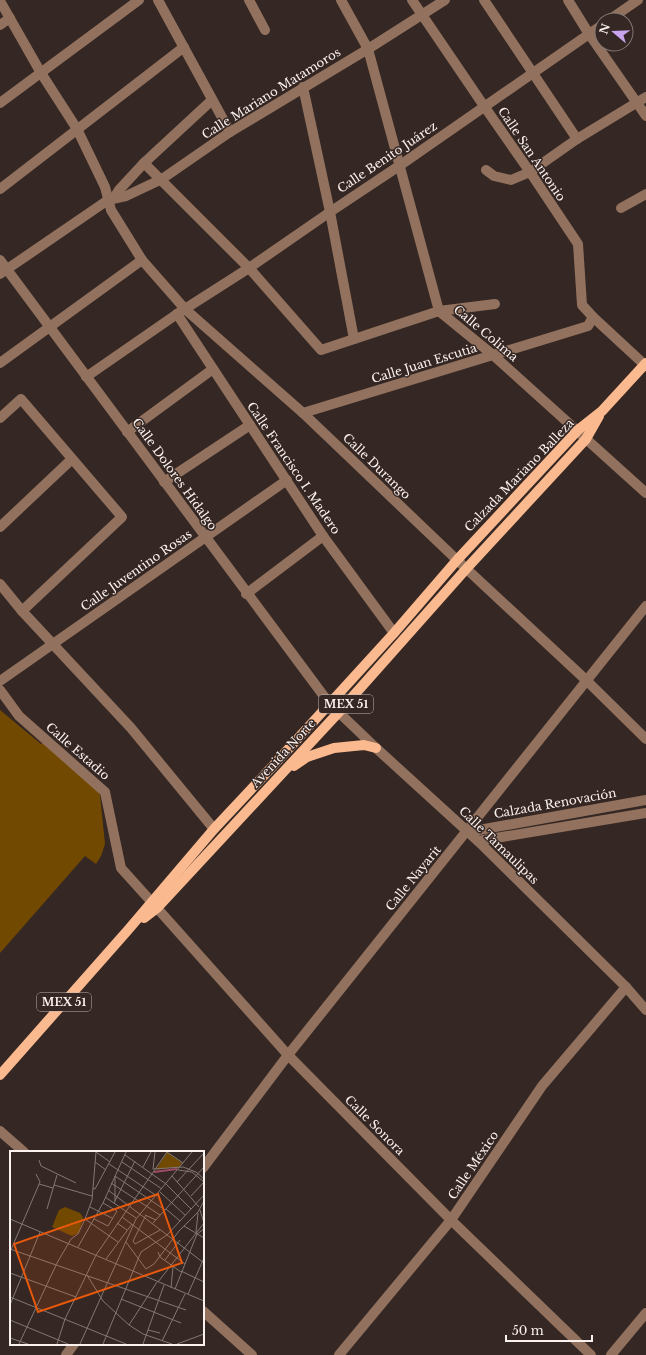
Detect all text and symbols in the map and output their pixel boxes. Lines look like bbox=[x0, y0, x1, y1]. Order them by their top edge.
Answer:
north arrow bbox=[594, 12, 634, 52]
text: N bbox=[596, 21, 613, 36]
street label: Calle Mariano Matamoros bbox=[199, 44, 343, 142]
street label: Calle San Antonio bbox=[495, 104, 569, 204]
street label: Calle Benito Juárez bbox=[334, 118, 440, 196]
street label: Calle Colima bbox=[451, 302, 521, 364]
street label: Calle Juan Escutia bbox=[370, 340, 479, 386]
street label: Calle Francisco I. Madero bbox=[244, 399, 344, 537]
street label: Calle Dolores Hidalgo bbox=[129, 415, 221, 533]
street label: Calzada Mariano Balleza bbox=[461, 415, 577, 535]
street label: Calle Durango bbox=[340, 430, 414, 502]
street label: Calle Juventino Rosas bbox=[78, 526, 194, 614]
road number: MEX 51 bbox=[319, 695, 373, 713]
street label: Avenida Norte bbox=[247, 715, 319, 791]
street label: Calle Estadio bbox=[43, 719, 113, 783]
street label: Calzada Renovación bbox=[493, 785, 617, 821]
street label: Calle Tamaulipas bbox=[456, 803, 542, 887]
street label: Calle Nayarit bbox=[382, 842, 444, 914]
road number: MEX 51 bbox=[37, 993, 91, 1011]
street label: Calle Sonora bbox=[342, 1092, 408, 1158]
street label: Calle México bbox=[445, 1128, 502, 1202]
inset map bbox=[10, 1151, 204, 1345]
scale bar bbox=[506, 1317, 592, 1343]
text: 50 m bbox=[512, 1323, 544, 1338]

